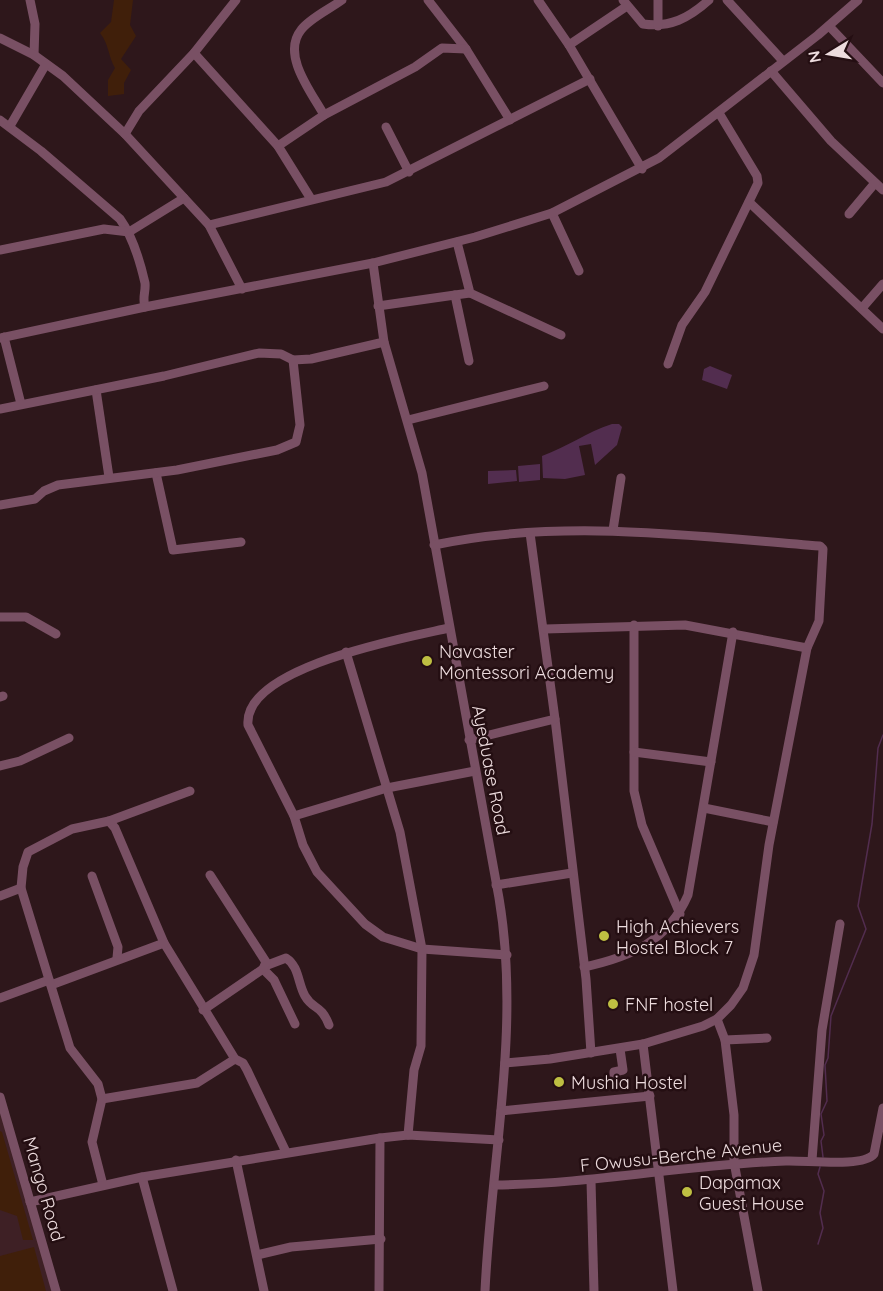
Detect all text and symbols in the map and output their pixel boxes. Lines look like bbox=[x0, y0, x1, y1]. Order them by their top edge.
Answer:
north arrow bbox=[799, 24, 859, 84]
text: N bbox=[803, 49, 825, 65]
place label: Navaster Montessori Academy bbox=[439, 640, 614, 684]
marker: Navaster Montessori Academy bbox=[420, 654, 434, 668]
street label: Ayeduase Road bbox=[467, 703, 515, 837]
place label: High Achievers Hostel Block 7 bbox=[616, 915, 739, 959]
marker: High Achievers Hostel Block 7 bbox=[597, 929, 611, 943]
place label: FNF hostel bbox=[625, 993, 713, 1016]
marker: FNF hostel bbox=[606, 997, 620, 1011]
place label: Mushia Hostel bbox=[571, 1071, 687, 1094]
marker: Mushia Hostel bbox=[552, 1075, 566, 1089]
street label: F Owusu-Berche Avenue bbox=[579, 1133, 783, 1177]
street label: Mango Road bbox=[18, 1134, 70, 1244]
place label: Dapamax Guest House bbox=[699, 1171, 804, 1215]
marker: Dapamax Guest House bbox=[680, 1185, 694, 1199]

